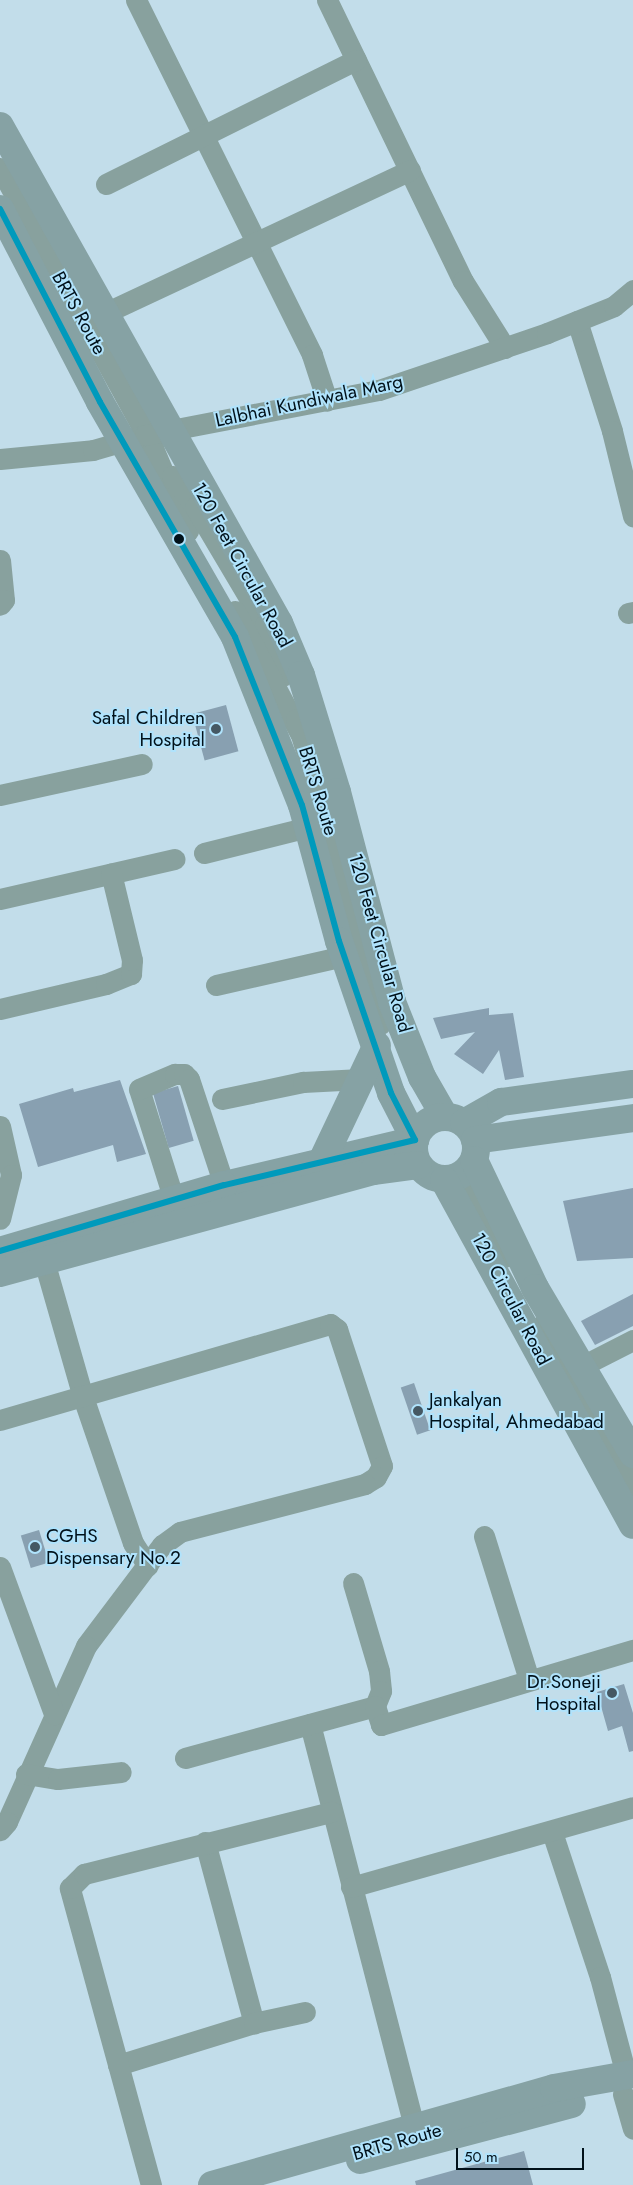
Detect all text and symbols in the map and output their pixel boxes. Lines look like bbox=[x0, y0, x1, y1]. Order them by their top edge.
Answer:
street label: BRTS Route bbox=[47, 267, 111, 359]
street label: Lalbhai Kundiwala Marg bbox=[213, 370, 405, 432]
street label: 120 Feet Circular Road bbox=[187, 478, 297, 652]
unlabelled marker bbox=[174, 534, 184, 544]
place label: Safal Children Hospital bbox=[92, 707, 205, 751]
marker: Safal Children Hospital bbox=[209, 722, 223, 736]
street label: BRTS Route bbox=[294, 744, 342, 838]
street label: 120 Feet Circular Road bbox=[344, 851, 416, 1035]
street label: 120 Circular Road bbox=[467, 1229, 555, 1369]
place label: Jankalyan Hospital, Ahmedabad bbox=[429, 1389, 604, 1433]
marker: Jankalyan Hospital, Ahmedabad bbox=[411, 1404, 425, 1418]
place label: CGHS Dispensary No.2 bbox=[46, 1525, 181, 1569]
marker: CGHS Dispensary No.2 bbox=[28, 1540, 42, 1554]
place label: Dr.Soneji Hospital bbox=[527, 1671, 601, 1715]
marker: Dr.Soneji Hospital bbox=[605, 1686, 619, 1700]
street label: BRTS Route bbox=[350, 2118, 444, 2166]
scale bar bbox=[458, 2138, 586, 2170]
text: 50 m bbox=[464, 2146, 498, 2168]

